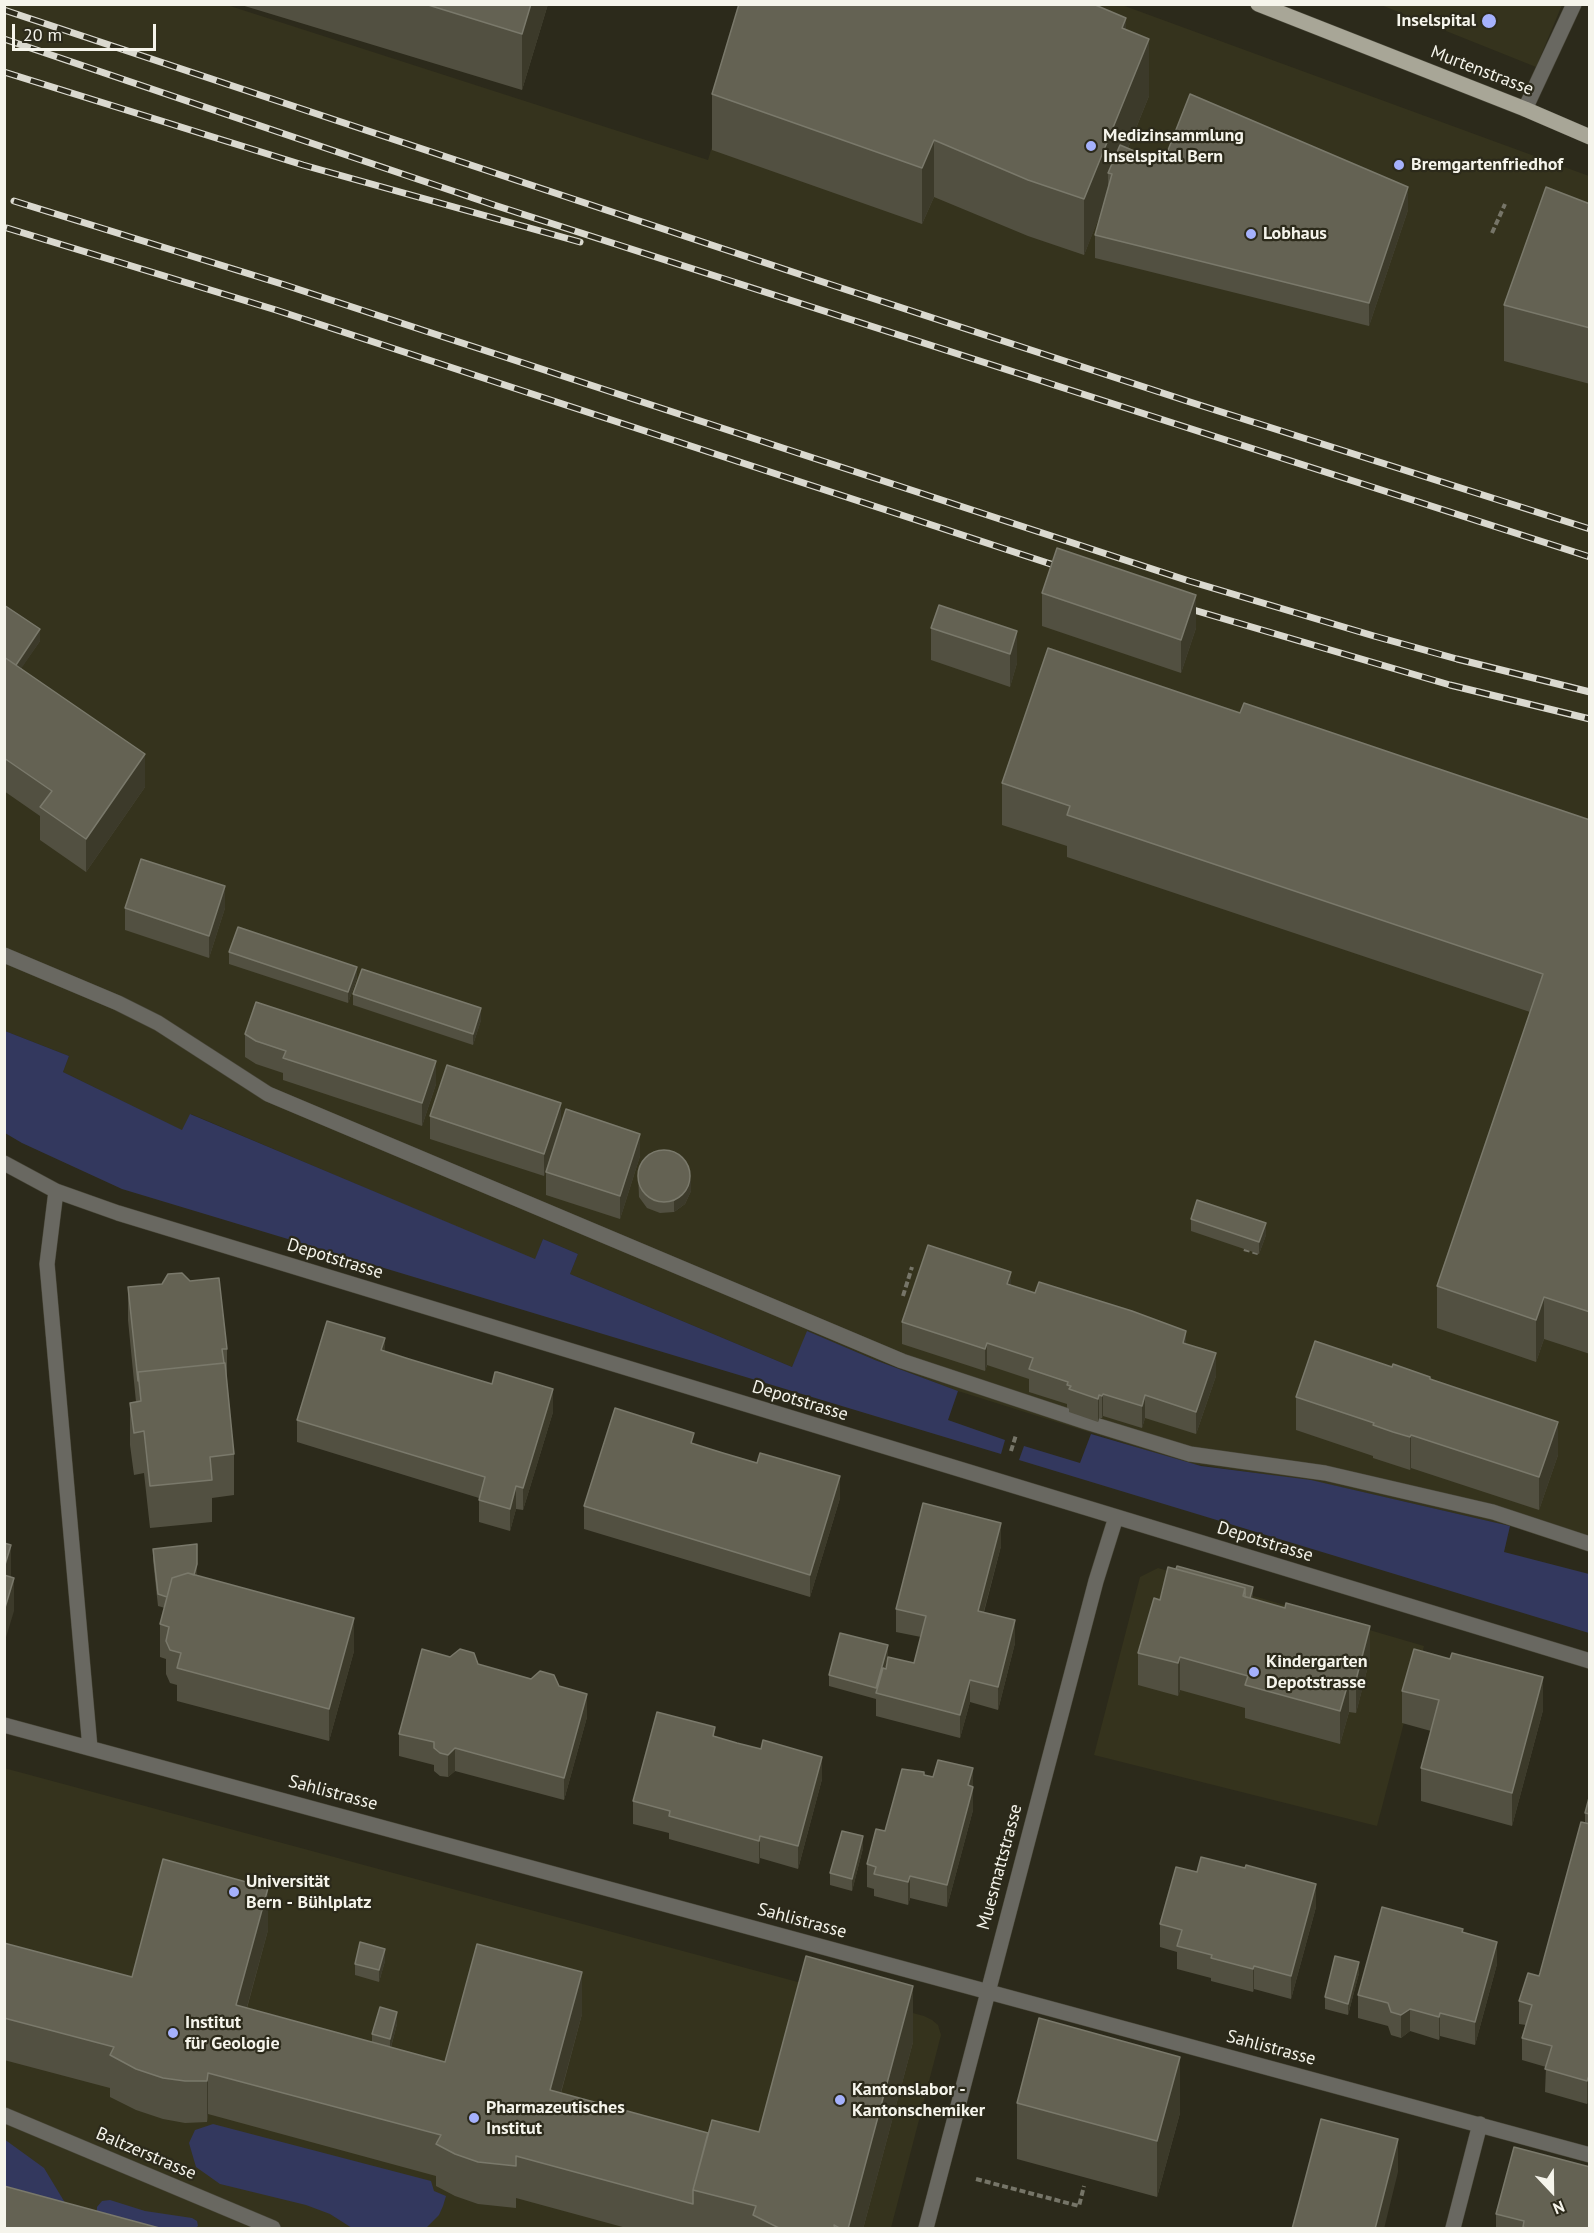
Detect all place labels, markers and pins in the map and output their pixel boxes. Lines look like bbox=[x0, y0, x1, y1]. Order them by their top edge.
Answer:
place label: Inselspital bbox=[1396, 10, 1476, 32]
marker: Inselspital bbox=[1480, 12, 1498, 30]
place label: Medizinsammlung Inselspital Bern bbox=[1103, 125, 1244, 168]
marker: Medizinsammlung Inselspital Bern bbox=[1084, 139, 1098, 153]
place label: Bremgartenfriedhof bbox=[1411, 154, 1563, 176]
marker: Bremgartenfriedhof bbox=[1392, 158, 1406, 172]
place label: Lobhaus bbox=[1263, 223, 1327, 245]
marker: Lobhaus bbox=[1244, 227, 1258, 241]
place label: Kindergarten Depotstrasse bbox=[1266, 1651, 1368, 1694]
marker: Kindergarten Depotstrasse bbox=[1247, 1665, 1261, 1679]
place label: Universität Bern - Bühlplatz bbox=[246, 1871, 371, 1914]
marker: Universität Bern - Bühlplatz bbox=[227, 1885, 241, 1899]
place label: Institut für Geologie bbox=[185, 2012, 280, 2054]
marker: Institut für Geologie bbox=[166, 2026, 180, 2040]
place label: Kantonslabor - Kantonschemiker bbox=[852, 2079, 985, 2122]
marker: Kantonslabor - Kantonschemiker bbox=[833, 2093, 847, 2107]
place label: Pharmazeutisches Institut bbox=[486, 2097, 625, 2140]
marker: Pharmazeutisches Institut bbox=[467, 2111, 481, 2125]

